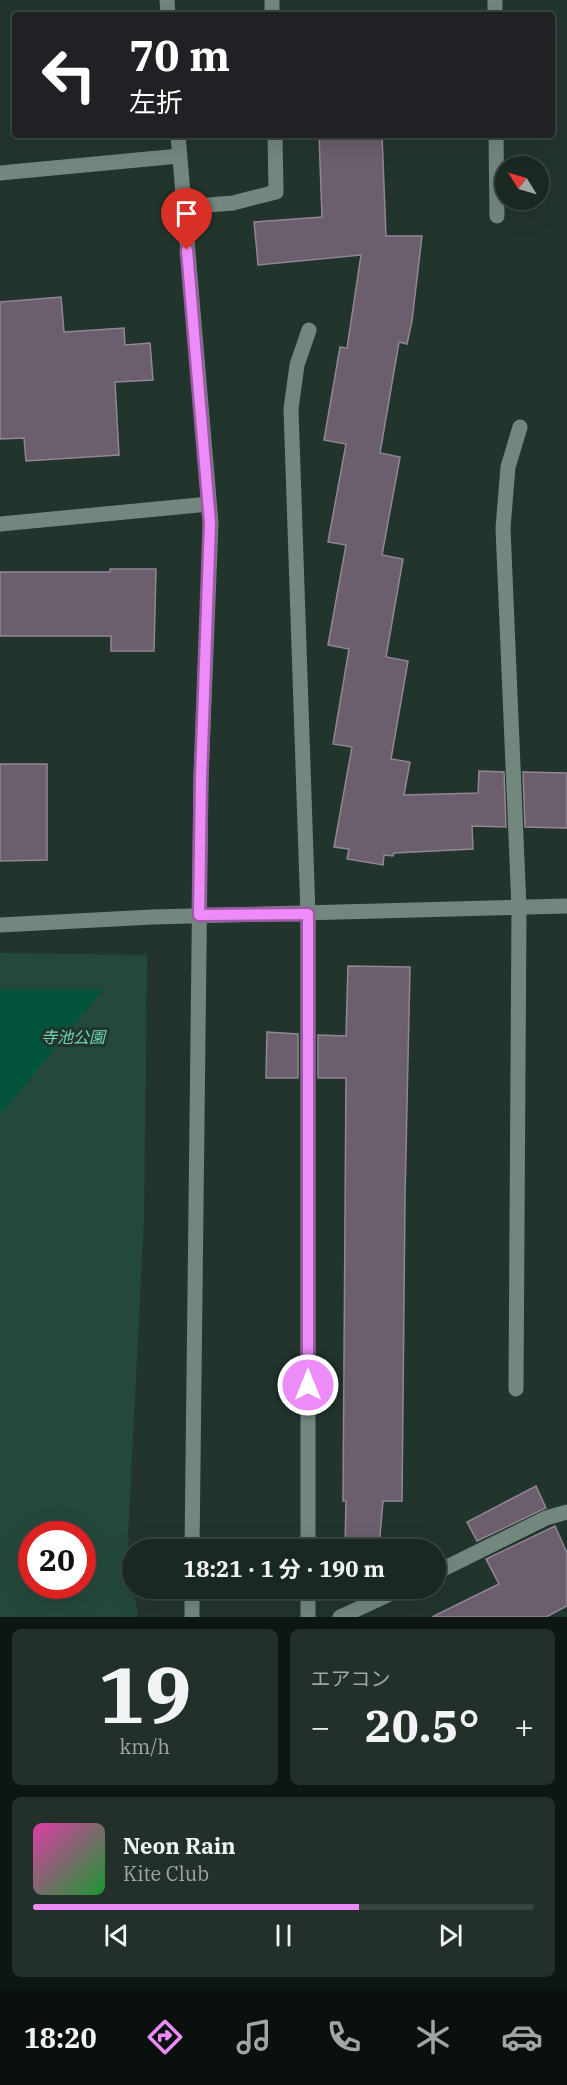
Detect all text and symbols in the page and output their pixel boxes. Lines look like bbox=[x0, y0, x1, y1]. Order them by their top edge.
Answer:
text: 70 m bbox=[129, 28, 230, 83]
icon: left bbox=[30, 36, 108, 114]
text: 左折 bbox=[129, 84, 183, 119]
north arrow bbox=[495, 156, 549, 210]
map controls bbox=[495, 156, 549, 210]
pin bbox=[161, 188, 212, 250]
icon: arrive bbox=[170, 197, 203, 230]
park label: 寺池公園 bbox=[41, 1027, 107, 1047]
position arrow bbox=[276, 1353, 340, 1417]
speed limit sign: 20 bbox=[18, 1521, 96, 1599]
text: 18:21 · 1 分 · 190 m bbox=[183, 1554, 385, 1583]
text: 19 bbox=[98, 1643, 192, 1744]
text: エアコン bbox=[311, 1665, 391, 1692]
text: 20.5° bbox=[365, 1696, 480, 1754]
text: − bbox=[311, 1705, 330, 1748]
text: + bbox=[514, 1705, 534, 1748]
text: km/h bbox=[119, 1733, 170, 1760]
text: Neon Rain bbox=[123, 1831, 236, 1860]
text: Kite Club bbox=[123, 1860, 209, 1887]
icon: previous bbox=[100, 1919, 133, 1952]
icon: pause bbox=[267, 1919, 300, 1952]
icon: next bbox=[434, 1919, 467, 1952]
icon: directions bbox=[144, 2016, 186, 2058]
icon: music bbox=[233, 2016, 275, 2058]
icon: phone bbox=[323, 2016, 365, 2058]
icon: climate bbox=[412, 2016, 454, 2058]
icon: car bbox=[501, 2016, 543, 2058]
text: 18:20 bbox=[24, 2020, 97, 2055]

